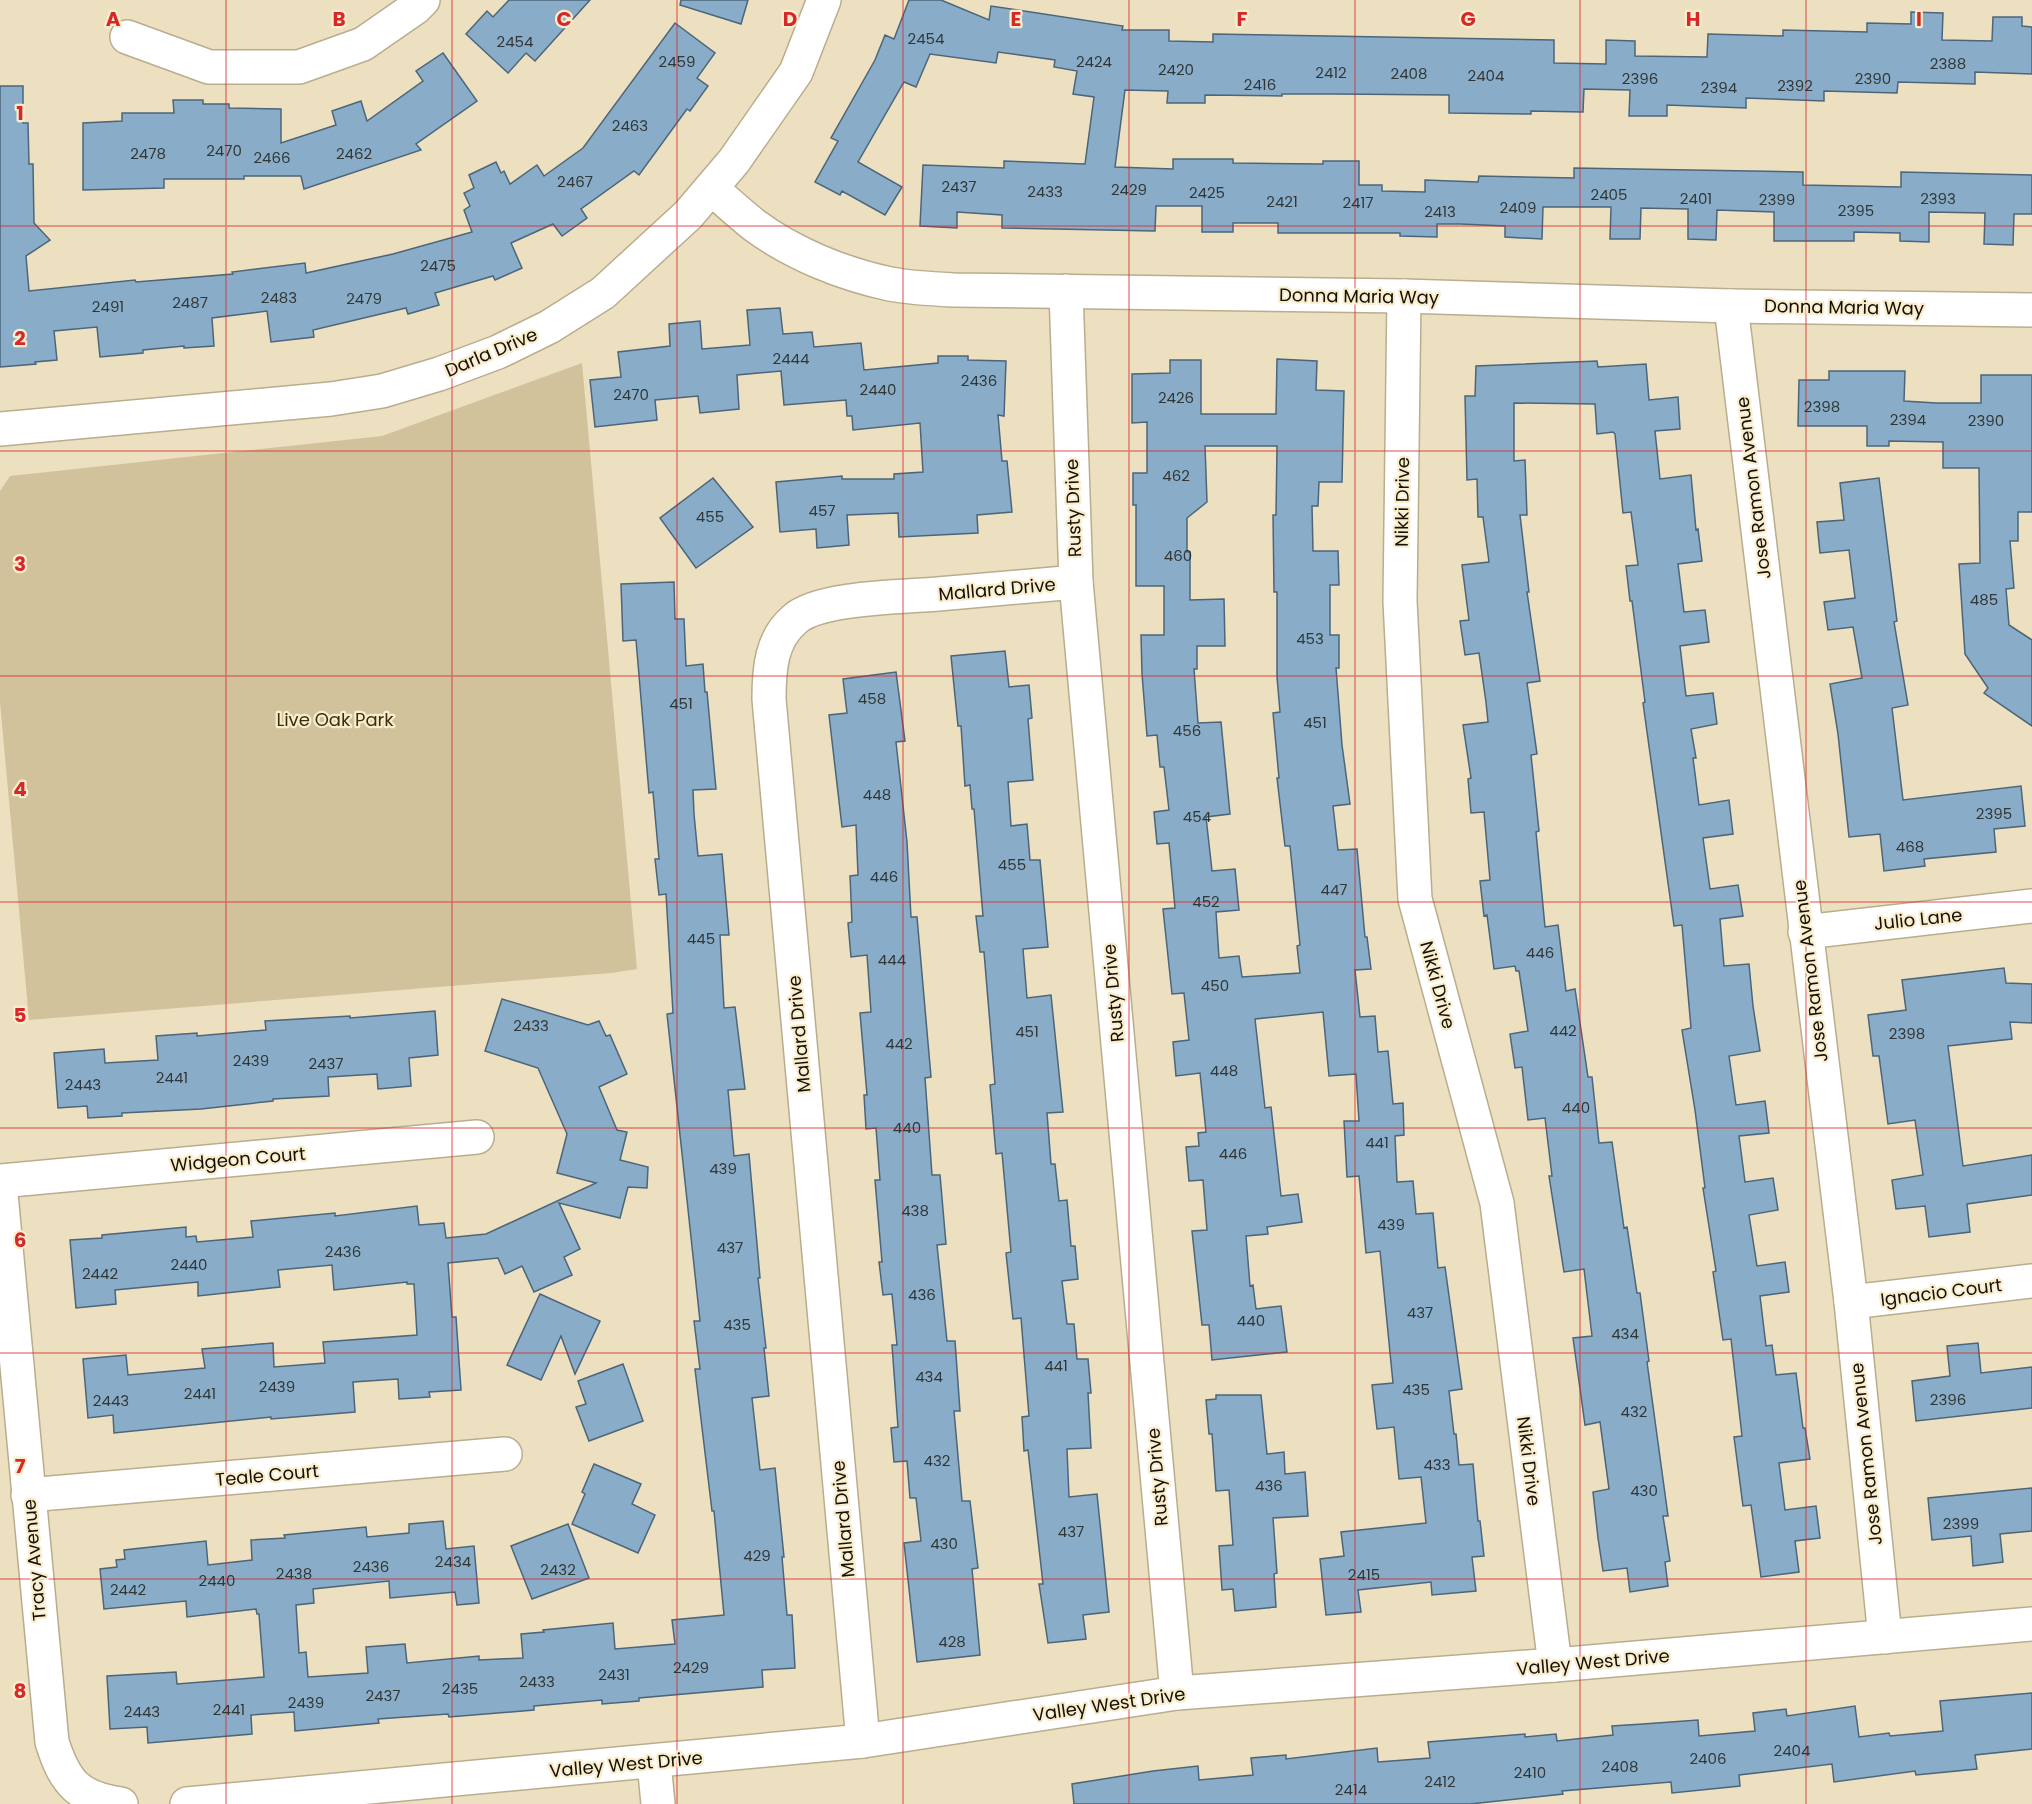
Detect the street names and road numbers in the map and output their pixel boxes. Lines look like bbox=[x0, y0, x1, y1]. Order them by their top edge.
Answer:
street label: Donna Maria Way bbox=[1279, 282, 1439, 310]
street label: Donna Maria Way bbox=[1764, 293, 1924, 321]
street label: Darla Drive bbox=[441, 321, 541, 383]
street label: Jose Ramon Avenue bbox=[1729, 395, 1777, 581]
street label: Nikki Drive bbox=[1389, 457, 1415, 547]
street label: Rusty Drive bbox=[1059, 458, 1087, 558]
street label: Mallard Drive bbox=[937, 571, 1057, 607]
street label: Jose Ramon Avenue bbox=[1786, 878, 1834, 1064]
street label: Julio Lane bbox=[1872, 902, 1964, 936]
street label: Nikki Drive bbox=[1414, 938, 1462, 1032]
street label: Rusty Drive bbox=[1096, 943, 1130, 1043]
street label: Mallard Drive bbox=[781, 974, 817, 1094]
street label: Widgeon Court bbox=[169, 1141, 307, 1177]
street label: Ignacio Court bbox=[1879, 1272, 2003, 1312]
street label: Jose Ramon Avenue bbox=[1844, 1361, 1888, 1547]
street label: Nikki Drive bbox=[1511, 1415, 1547, 1507]
street label: Rusty Drive bbox=[1140, 1427, 1174, 1527]
street label: Teale Court bbox=[214, 1458, 320, 1492]
street label: Mallard Drive bbox=[825, 1459, 861, 1579]
street label: Tracy Avenue bbox=[16, 1498, 52, 1622]
street label: Valley West Drive bbox=[1515, 1643, 1671, 1681]
street label: Valley West Drive bbox=[1031, 1681, 1187, 1727]
street label: Valley West Drive bbox=[548, 1745, 704, 1783]

